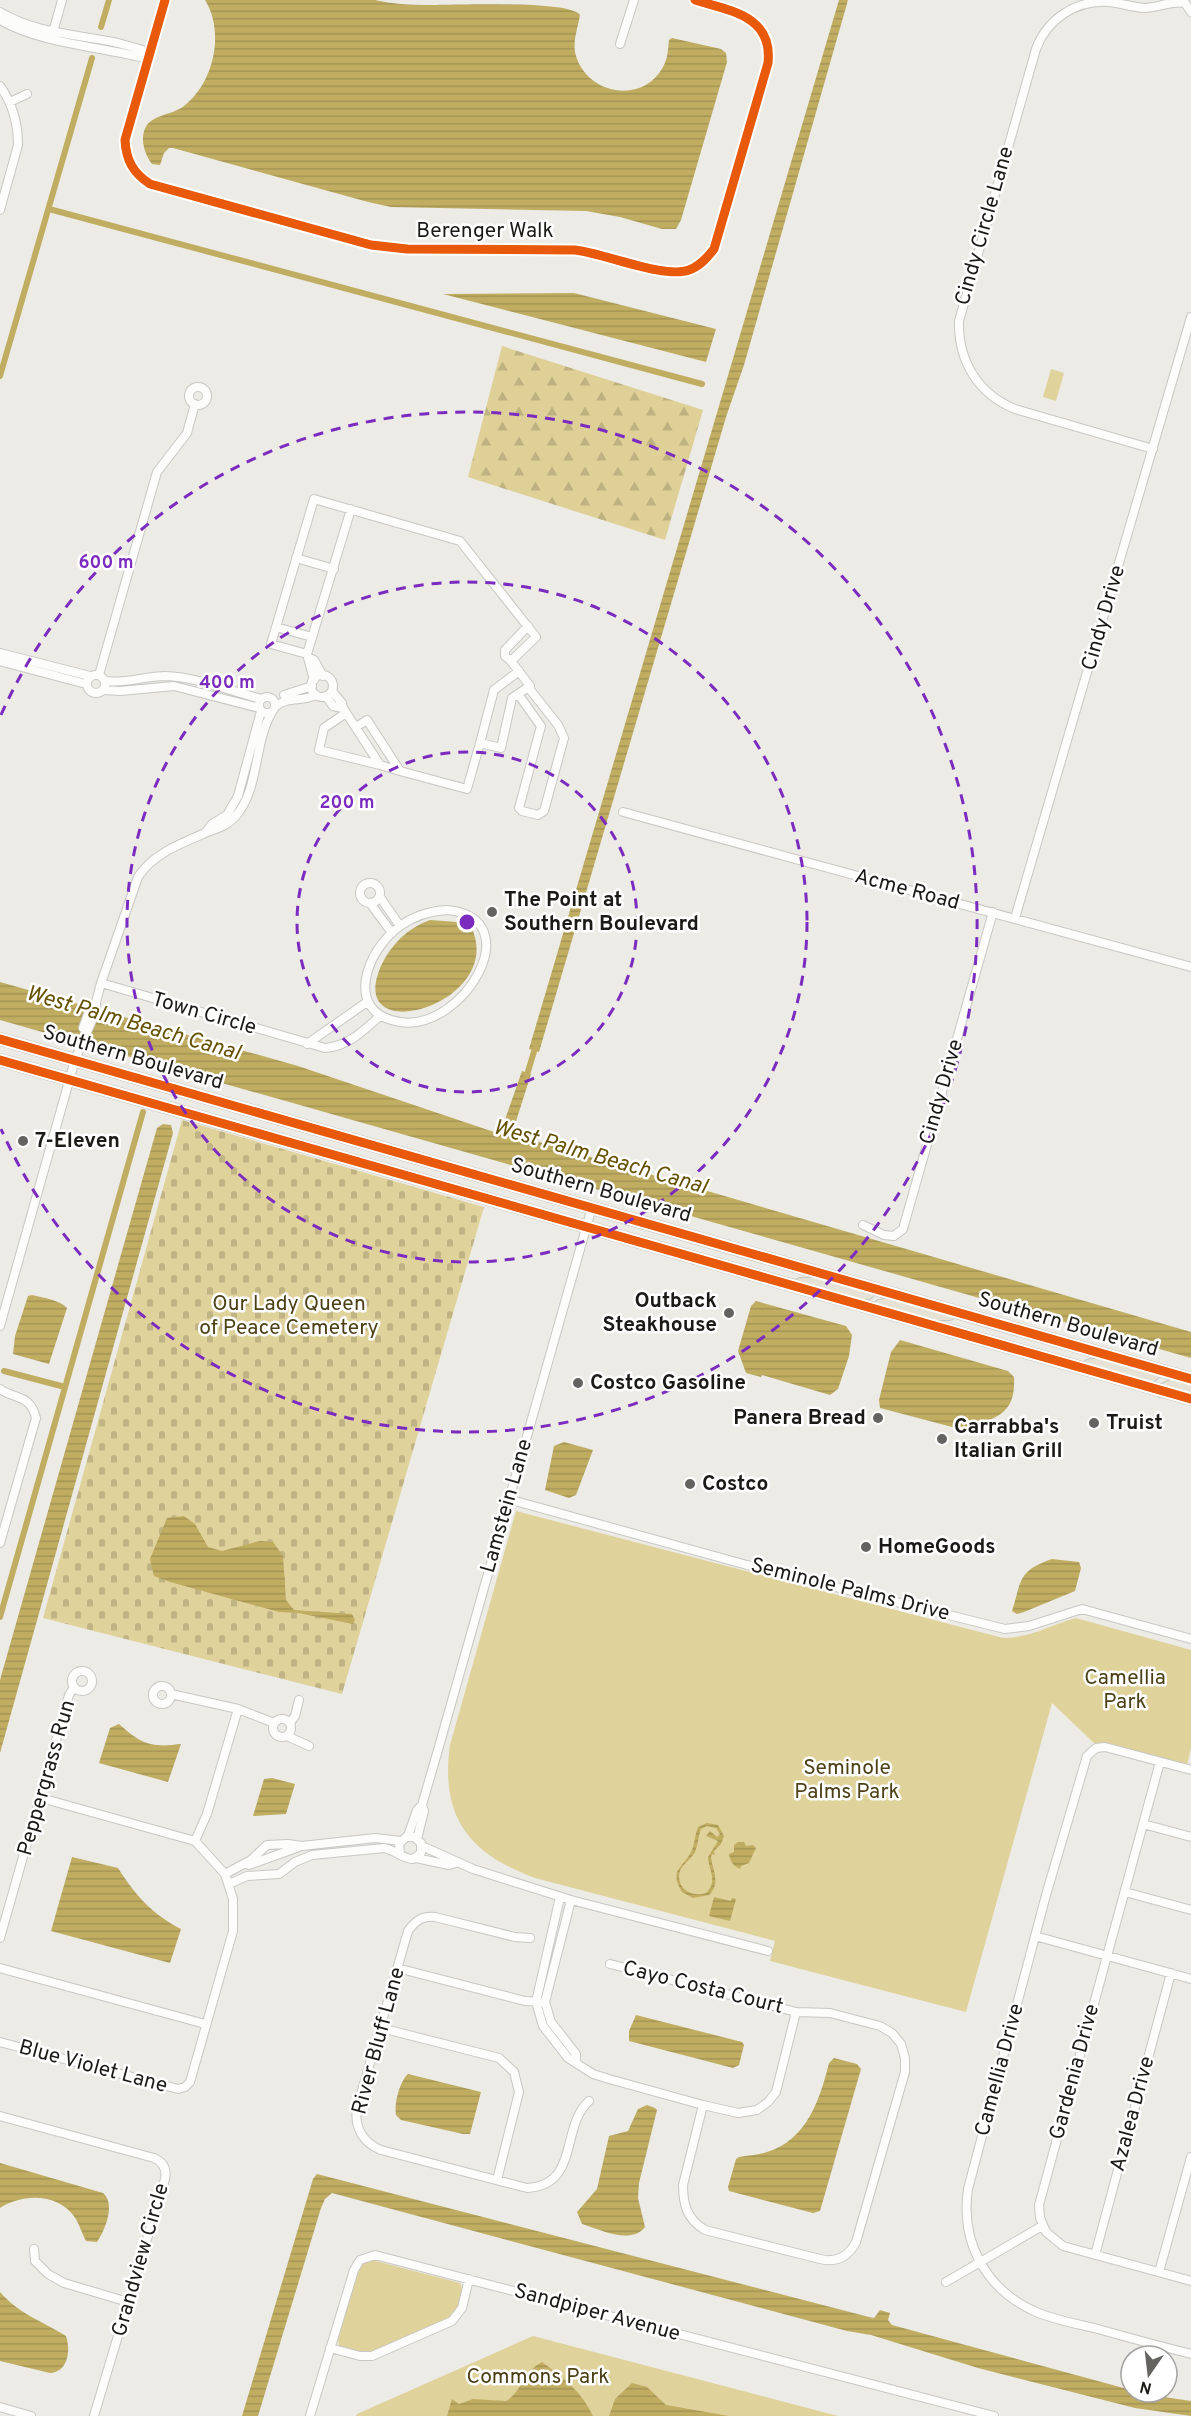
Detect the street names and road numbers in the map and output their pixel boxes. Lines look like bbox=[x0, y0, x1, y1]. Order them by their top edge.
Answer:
street label: Cindy Circle Lane bbox=[949, 143, 1021, 309]
street label: Berenger Walk bbox=[416, 218, 554, 245]
street label: Cindy Drive bbox=[1076, 562, 1132, 674]
street label: Acme Road bbox=[852, 863, 962, 917]
street label: Town Circle bbox=[149, 986, 259, 1042]
street label: Southern Boulevard bbox=[40, 1019, 226, 1097]
street label: Cindy Drive bbox=[914, 1036, 970, 1148]
street label: Southern Boulevard bbox=[508, 1152, 694, 1230]
street label: Southern Boulevard bbox=[975, 1286, 1161, 1364]
street label: Lamstein Lane bbox=[475, 1436, 539, 1576]
street label: Seminole Palms Drive bbox=[748, 1552, 952, 1628]
street label: Peppergrass Run bbox=[12, 1697, 82, 1859]
street label: Cayo Costa Court bbox=[620, 1955, 786, 2021]
street label: River Bluff Lane bbox=[346, 1964, 412, 2118]
street label: Camellia Drive bbox=[969, 2001, 1031, 2139]
street label: Gardenia Drive bbox=[1044, 2001, 1106, 2143]
street label: Blue Violet Lane bbox=[16, 2034, 170, 2100]
street label: Azalea Drive bbox=[1105, 2053, 1161, 2175]
street label: Grandview Circle bbox=[106, 2180, 176, 2340]
street label: Sandpiper Avenue bbox=[511, 2278, 683, 2348]

